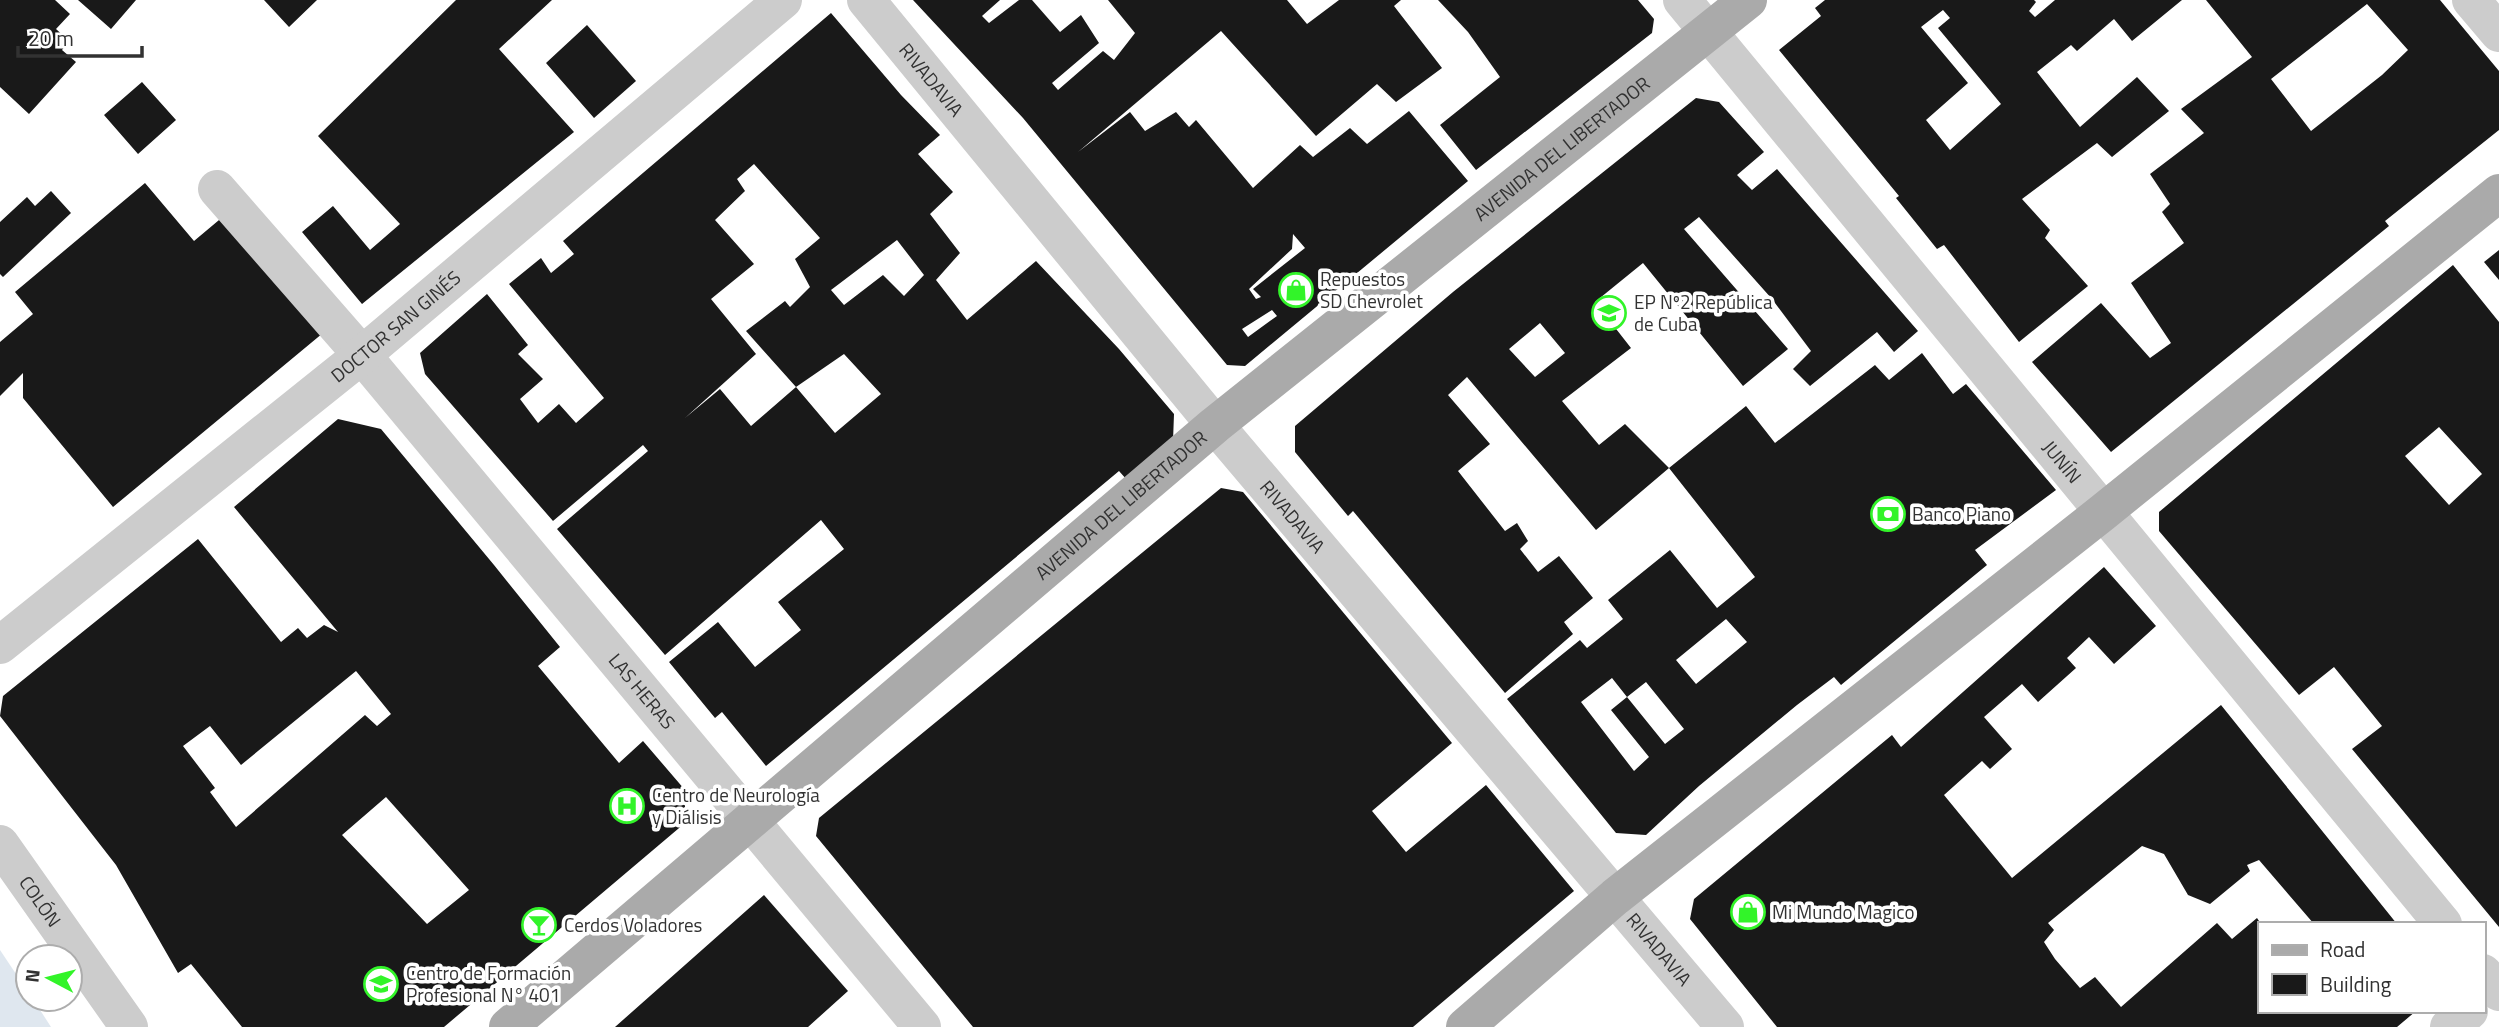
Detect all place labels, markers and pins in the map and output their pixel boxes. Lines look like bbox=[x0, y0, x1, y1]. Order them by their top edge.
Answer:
place label: Repuestos SD Chevrolet bbox=[1320, 264, 1423, 315]
shop icon: Repuestos SD Chevrolet bbox=[1277, 271, 1315, 309]
place label: EP Nº2 República de Cuba bbox=[1634, 287, 1773, 338]
school or university icon: EP Nº2 República de Cuba bbox=[1590, 294, 1628, 332]
bank icon: Banco Piano bbox=[1869, 495, 1907, 533]
place label: Banco Piano bbox=[1912, 499, 2011, 528]
place label: Centro de Neurología y Diálisis bbox=[652, 780, 820, 831]
hospital icon: Centro de Neurología y Diálisis bbox=[608, 787, 646, 825]
shop icon: Mi Mundo Magico bbox=[1729, 893, 1767, 931]
place label: Mi Mundo Magico bbox=[1772, 897, 1914, 926]
bar icon: Cerdos Voladores bbox=[520, 906, 558, 944]
place label: Cerdos Voladores bbox=[564, 910, 703, 939]
place label: Centro de Formación Profesional N° 401 bbox=[406, 958, 571, 1009]
school or university icon: Centro de Formación Profesional N° 401 bbox=[362, 965, 400, 1003]

